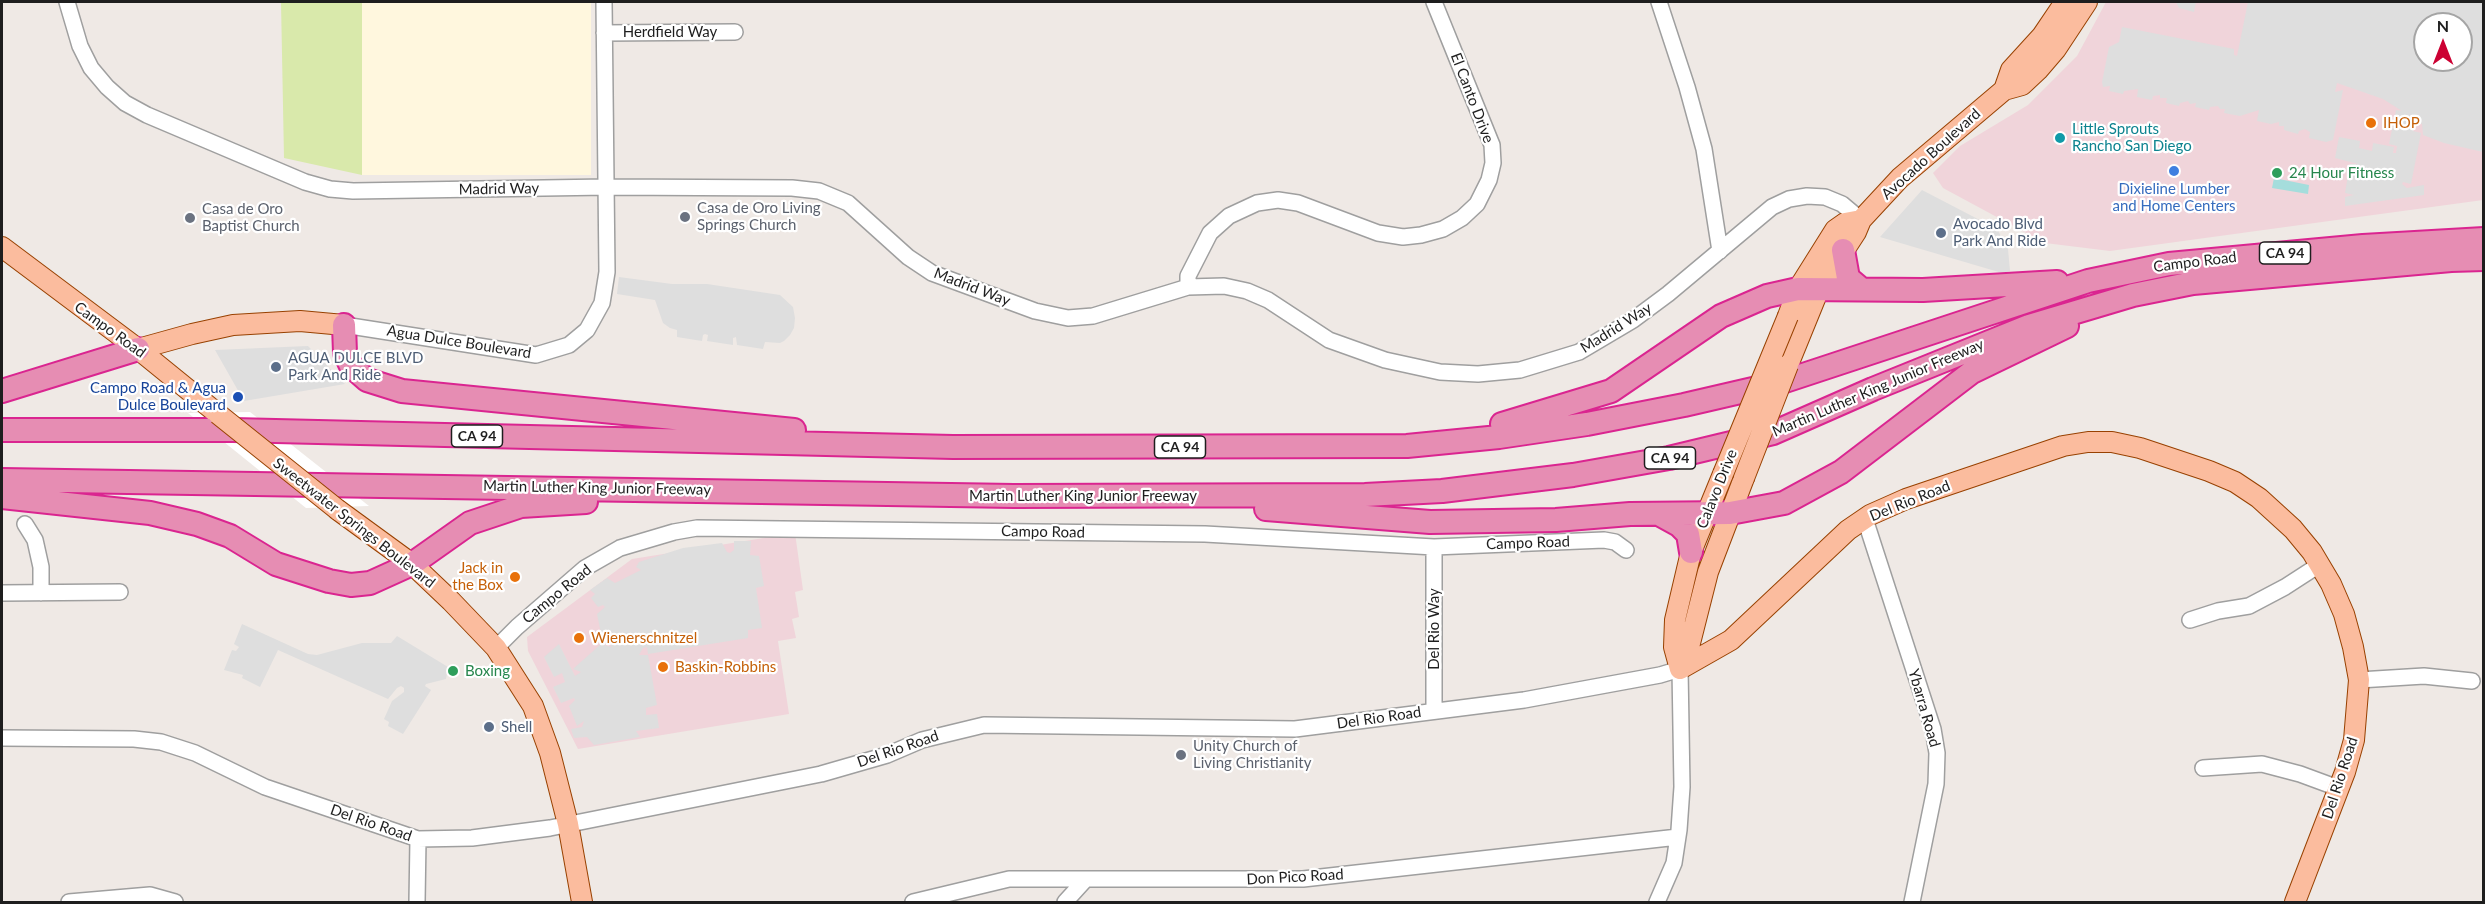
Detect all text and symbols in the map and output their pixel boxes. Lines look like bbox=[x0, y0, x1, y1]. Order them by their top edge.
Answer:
north arrow bbox=[2413, 12, 2473, 72]
text: N bbox=[2437, 16, 2449, 35]
street label: Herdfield Way bbox=[623, 23, 717, 41]
street label: El Canto Drive bbox=[1447, 50, 1497, 146]
street label: Avocado Boulevard bbox=[1878, 105, 1984, 203]
place label: IHOP bbox=[2383, 114, 2420, 132]
marker: IHOP bbox=[2364, 116, 2378, 130]
place label: Little Sprouts Rancho San Diego bbox=[2072, 120, 2192, 155]
marker: Little Sprouts Rancho San Diego bbox=[2053, 131, 2067, 145]
marker: Dixieline Lumber and Home Centers bbox=[2167, 164, 2181, 178]
place label: 24 Hour Fitness bbox=[2289, 164, 2394, 182]
marker: 24 Hour Fitness bbox=[2270, 166, 2284, 180]
street label: Madrid Way bbox=[459, 179, 539, 199]
place label: Dixieline Lumber and Home Centers bbox=[2112, 180, 2236, 215]
place label: Casa de Oro Living Springs Church bbox=[697, 199, 821, 234]
place label: Casa de Oro Baptist Church bbox=[202, 200, 300, 235]
marker: Casa de Oro Living Springs Church bbox=[678, 210, 692, 224]
marker: Casa de Oro Baptist Church bbox=[183, 211, 197, 225]
place label: Avocado Blvd Park And Ride bbox=[1953, 215, 2046, 250]
marker: Avocado Blvd Park And Ride bbox=[1934, 226, 1948, 240]
road number: CA 94 bbox=[2260, 242, 2310, 264]
street label: Campo Road bbox=[2152, 248, 2238, 276]
street label: Madrid Way bbox=[931, 264, 1013, 310]
street label: Campo Road bbox=[71, 298, 149, 362]
street label: Madrid Way bbox=[1577, 299, 1655, 357]
street label: Agua Dulce Boulevard bbox=[386, 322, 532, 362]
street label: Martin Luther King Junior Freeway bbox=[1770, 335, 1986, 441]
place label: AGUA DULCE BLVD Park And Ride bbox=[288, 349, 423, 384]
marker: AGUA DULCE BLVD Park And Ride bbox=[269, 360, 283, 374]
place label: Campo Road & Agua Dulce Boulevard bbox=[90, 379, 226, 414]
marker: Campo Road & Agua Dulce Boulevard bbox=[231, 390, 245, 404]
road number: CA 94 bbox=[452, 425, 502, 447]
road number: CA 94 bbox=[1154, 436, 1206, 458]
road number: CA 94 bbox=[1644, 447, 1696, 469]
street label: Calavo Drive bbox=[1693, 447, 1741, 531]
street label: Sweetwater Springs Boulevard bbox=[269, 454, 439, 592]
street label: Martin Luther King Junior Freeway bbox=[483, 477, 711, 499]
street label: Del Rio Road bbox=[1867, 477, 1953, 525]
street label: Martin Luther King Junior Freeway bbox=[969, 487, 1197, 505]
street label: Campo Road bbox=[1001, 522, 1085, 542]
street label: Campo Road bbox=[1486, 533, 1570, 553]
place label: Jack in the Box bbox=[452, 559, 503, 594]
street label: Campo Road bbox=[519, 561, 595, 627]
marker: Jack in the Box bbox=[508, 570, 522, 584]
street label: Del Rio Way bbox=[1425, 588, 1443, 670]
place label: Wienerschnitzel bbox=[591, 629, 697, 647]
marker: Wienerschnitzel bbox=[572, 631, 586, 645]
place label: Baskin-Robbins bbox=[675, 658, 776, 676]
marker: Baskin-Robbins bbox=[656, 660, 670, 674]
place label: Boxing bbox=[465, 662, 510, 680]
marker: Boxing bbox=[446, 664, 460, 678]
street label: Ybarra Road bbox=[1904, 667, 1944, 749]
street label: Del Rio Road bbox=[1336, 703, 1422, 733]
place label: Shell bbox=[501, 718, 532, 736]
marker: Shell bbox=[482, 720, 496, 734]
street label: Del Rio Road bbox=[855, 727, 941, 771]
street label: Del Rio Road bbox=[2318, 735, 2362, 821]
place label: Unity Church of Living Christianity bbox=[1193, 737, 1311, 772]
marker: Unity Church of Living Christianity bbox=[1174, 748, 1188, 762]
street label: Del Rio Road bbox=[328, 801, 414, 845]
street label: Don Pico Road bbox=[1246, 865, 1344, 889]

